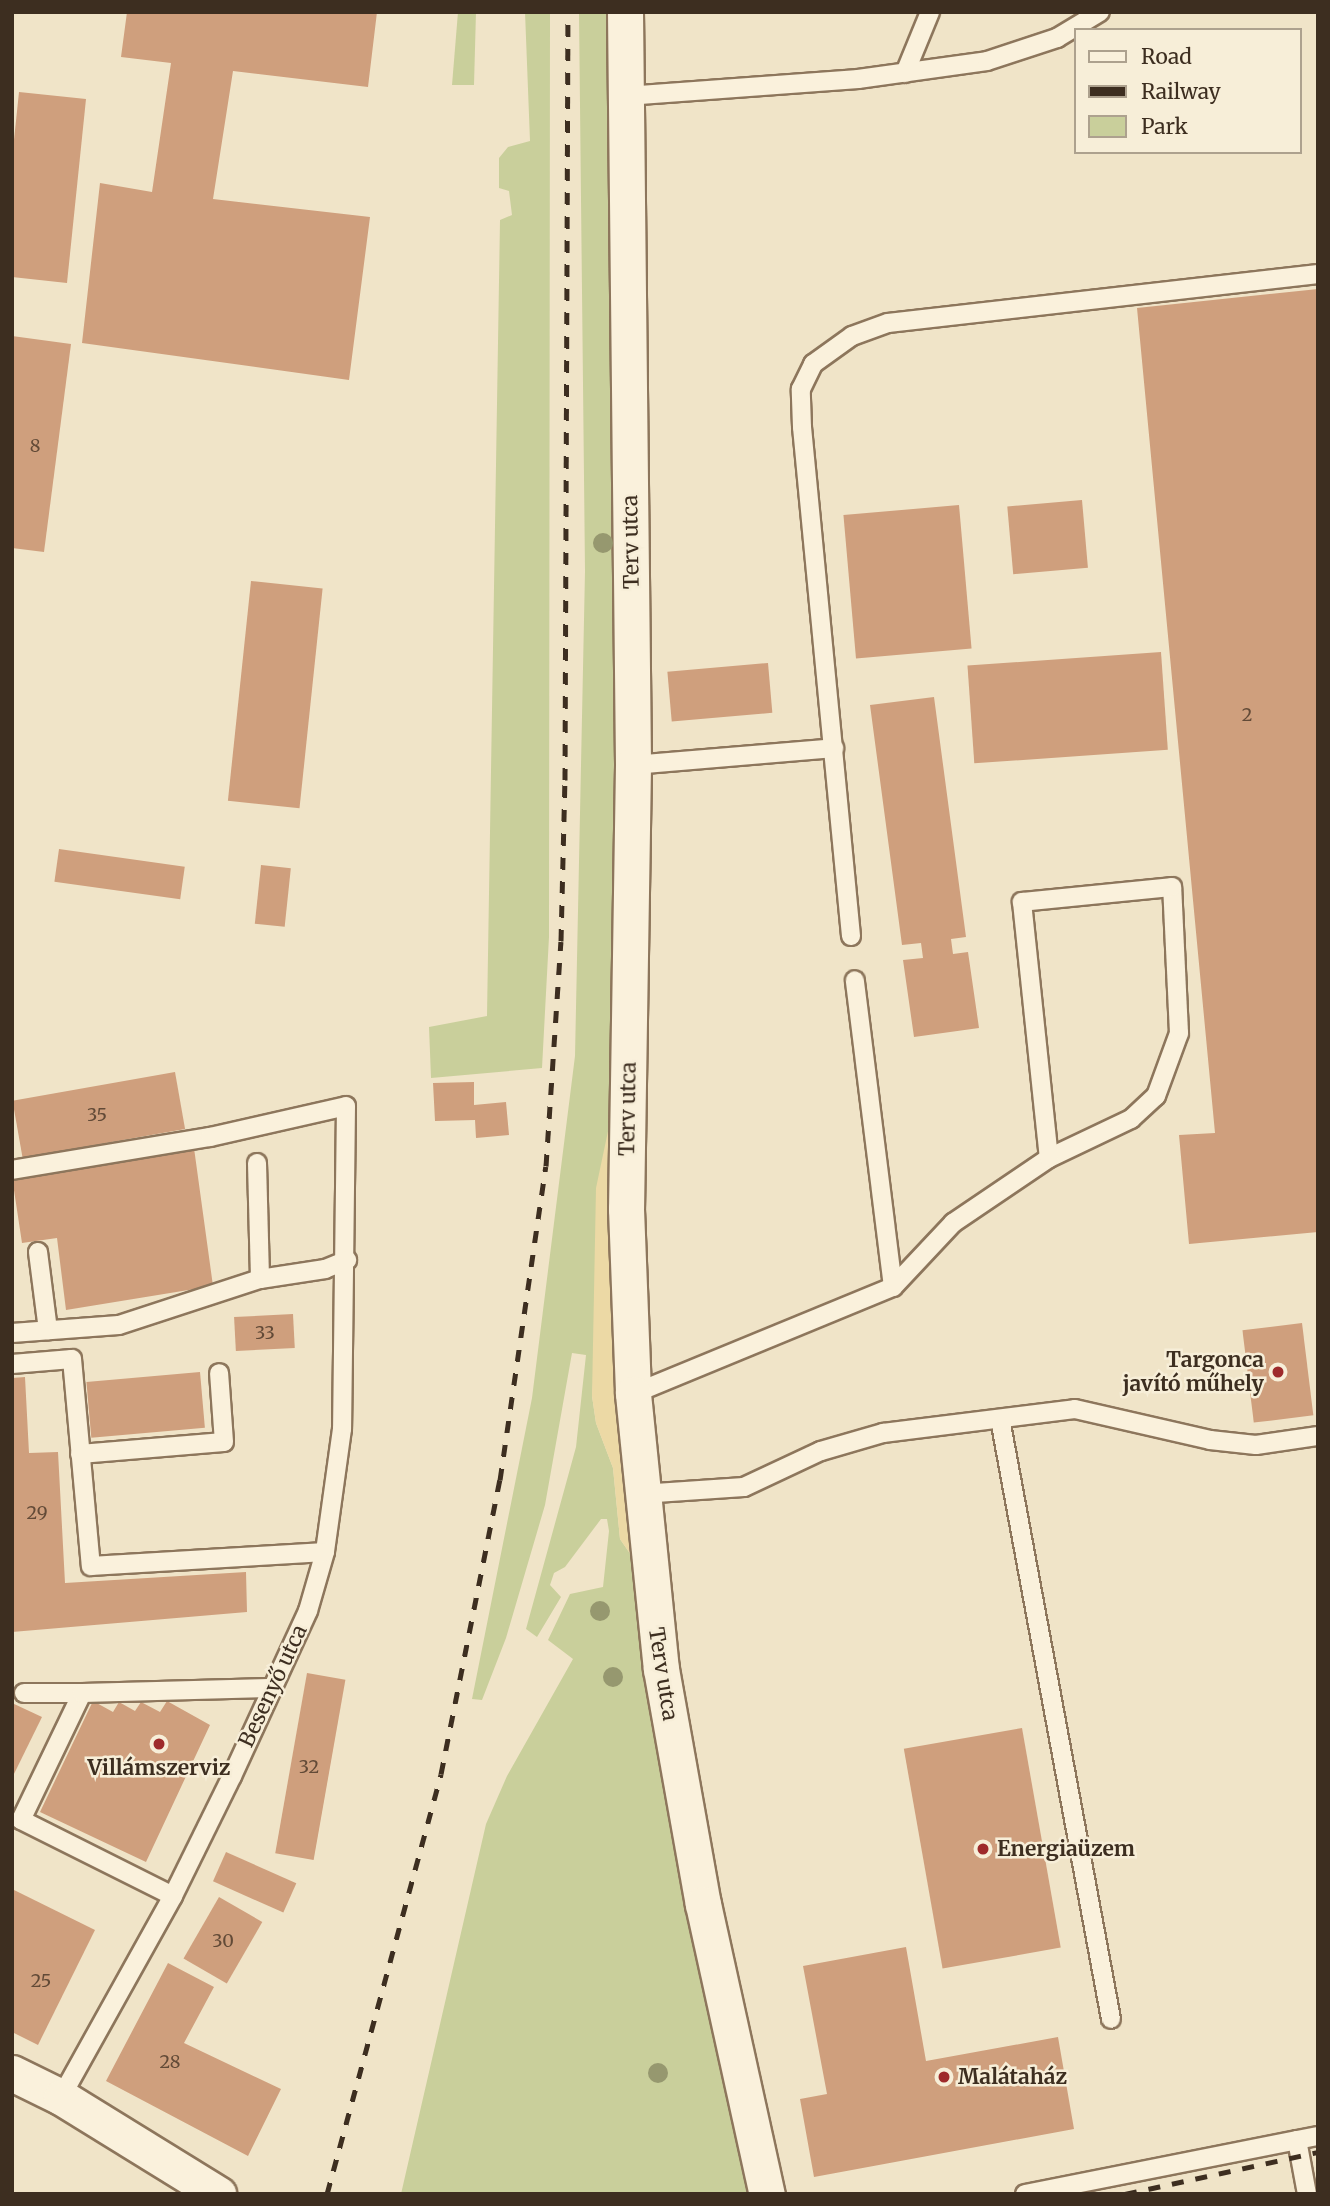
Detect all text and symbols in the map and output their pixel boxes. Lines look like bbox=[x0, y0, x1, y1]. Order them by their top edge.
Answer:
legend bbox=[1074, 28, 1302, 154]
text: Road bbox=[1141, 43, 1192, 70]
text: Railway bbox=[1141, 78, 1221, 105]
text: Park bbox=[1141, 113, 1188, 140]
house number: 8 bbox=[30, 435, 40, 457]
street label: Terv utca bbox=[618, 495, 644, 589]
house number: 2 bbox=[1242, 704, 1252, 726]
street label: Terv utca bbox=[615, 1062, 641, 1156]
house number: 35 bbox=[87, 1104, 107, 1126]
house number: 33 bbox=[255, 1322, 275, 1344]
place label: Targonca javító műhely bbox=[1123, 1347, 1264, 1397]
marker: Targonca javító műhely bbox=[1270, 1364, 1286, 1380]
house number: 29 bbox=[26, 1502, 48, 1524]
street label: Besenyő utca bbox=[234, 1621, 312, 1751]
street label: Terv utca bbox=[643, 1625, 683, 1723]
marker: Villámszerviz bbox=[151, 1736, 167, 1752]
place label: Villámszerviz bbox=[88, 1755, 230, 1781]
house number: 32 bbox=[299, 1756, 319, 1778]
place label: Energiaüzem bbox=[997, 1836, 1135, 1862]
marker: Energiaüzem bbox=[975, 1841, 991, 1857]
house number: 30 bbox=[212, 1930, 234, 1952]
house number: 25 bbox=[31, 1970, 51, 1992]
house number: 28 bbox=[159, 2051, 181, 2073]
place label: Malátaház bbox=[958, 2064, 1067, 2090]
marker: Malátaház bbox=[936, 2069, 952, 2085]

